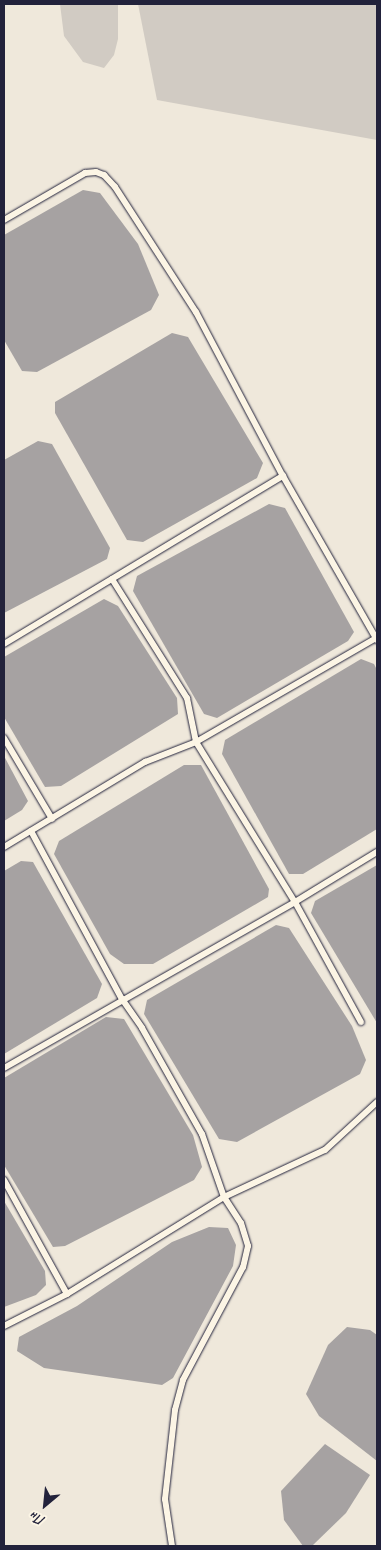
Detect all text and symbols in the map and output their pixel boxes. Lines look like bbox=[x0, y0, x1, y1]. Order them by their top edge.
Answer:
north arrow bbox=[20, 1480, 70, 1530]
text: Пн bbox=[27, 1508, 48, 1530]

